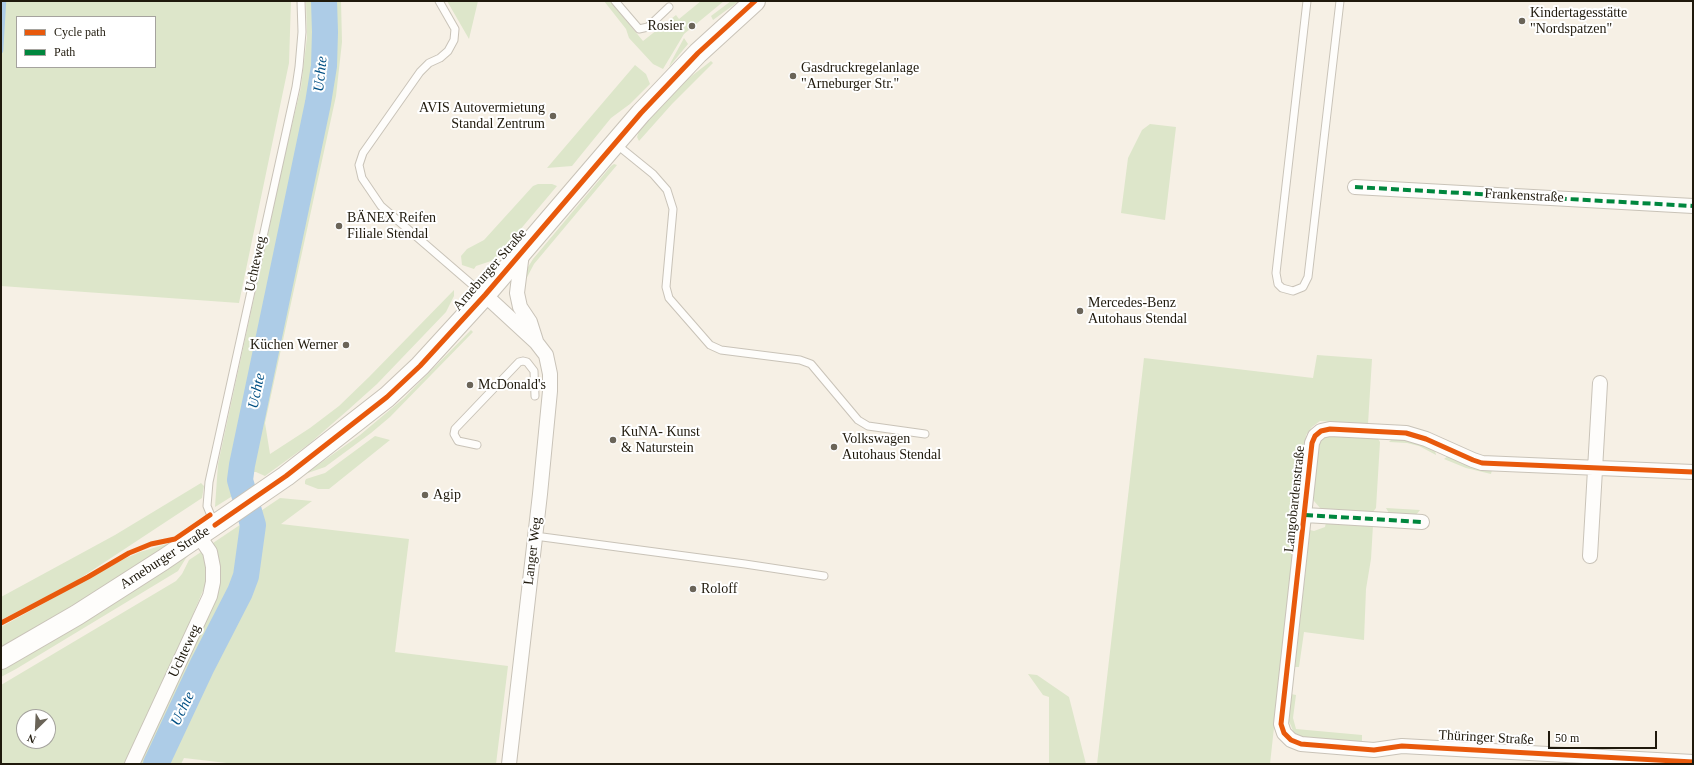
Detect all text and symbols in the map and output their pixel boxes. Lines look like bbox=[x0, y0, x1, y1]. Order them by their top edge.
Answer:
place label: Kindertagesstätte "Nordspatzen" bbox=[1530, 5, 1627, 38]
legend bbox=[16, 16, 156, 68]
marker: Kindertagesstätte "Nordspatzen" bbox=[1517, 16, 1527, 26]
place label: Rosier bbox=[647, 18, 684, 34]
marker: Rosier bbox=[687, 21, 697, 31]
text: Cycle path bbox=[54, 25, 106, 39]
text: Path bbox=[54, 45, 75, 59]
water label: Uchte bbox=[310, 55, 332, 93]
place label: Gasdruckregelanlage "Arneburger Str." bbox=[801, 60, 919, 92]
marker: Gasdruckregelanlage "Arneburger Str." bbox=[788, 71, 798, 81]
place label: AVIS Autovermietung Standal Zentrum bbox=[419, 100, 545, 132]
marker: AVIS Autovermietung Standal Zentrum bbox=[548, 111, 558, 121]
street label: Frankenstraße bbox=[1484, 186, 1564, 206]
place label: BÄNEX Reifen Filiale Stendal bbox=[347, 210, 436, 242]
marker: BÄNEX Reifen Filiale Stendal bbox=[334, 221, 344, 231]
street label: Arneburger Straße bbox=[450, 225, 530, 315]
street label: Uchteweg bbox=[242, 234, 270, 294]
place label: Mercedes-Benz Autohaus Stendal bbox=[1088, 295, 1187, 328]
marker: Mercedes-Benz Autohaus Stendal bbox=[1075, 306, 1085, 316]
place label: Küchen Werner bbox=[250, 337, 338, 353]
marker: Küchen Werner bbox=[341, 340, 351, 350]
water label: Uchte bbox=[244, 372, 270, 410]
place label: McDonald's bbox=[478, 377, 546, 393]
marker: McDonald's bbox=[465, 380, 475, 390]
place label: KuNA- Kunst & Naturstein bbox=[621, 424, 700, 456]
place label: Volkswagen Autohaus Stendal bbox=[842, 431, 941, 464]
marker: KuNA- Kunst & Naturstein bbox=[608, 435, 618, 445]
marker: Volkswagen Autohaus Stendal bbox=[829, 442, 839, 452]
street label: Langobardenstraße bbox=[1281, 445, 1309, 553]
place label: Agip bbox=[433, 487, 461, 503]
marker: Agip bbox=[420, 490, 430, 500]
street label: Langer Weg bbox=[520, 516, 546, 586]
street label: Arneburger Straße bbox=[117, 523, 213, 593]
place label: Roloff bbox=[701, 581, 737, 597]
marker: Roloff bbox=[688, 584, 698, 594]
street label: Uchteweg bbox=[165, 622, 205, 680]
water label: Uchte bbox=[167, 689, 199, 729]
north arrow bbox=[16, 709, 56, 749]
scale bar bbox=[1550, 723, 1659, 749]
street label: Thüringer Straße bbox=[1438, 727, 1534, 749]
text: 50 m bbox=[1555, 731, 1579, 745]
text: N bbox=[25, 732, 38, 746]

